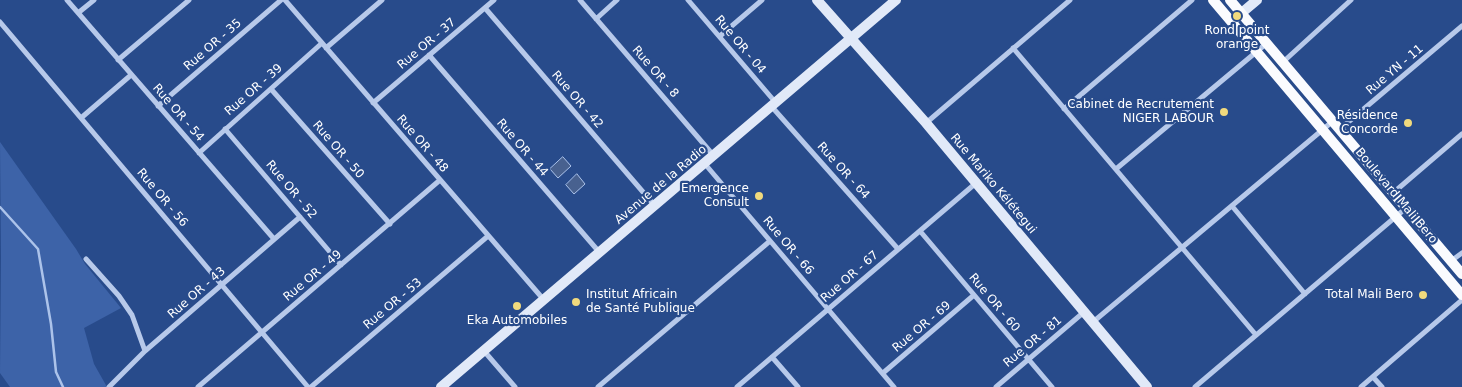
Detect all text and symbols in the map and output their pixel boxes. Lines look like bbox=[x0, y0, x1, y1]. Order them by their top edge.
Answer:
marker: Rond point orange bbox=[1231, 10, 1243, 22]
street label: Rue OR - 04 bbox=[711, 13, 769, 77]
street label: Rue OR - 37 bbox=[395, 15, 459, 73]
street label: Rue OR - 35 bbox=[181, 16, 245, 74]
place label: Rond point orange bbox=[1205, 24, 1269, 52]
street label: Rue YN - 11 bbox=[1364, 42, 1426, 98]
street label: Rue OR - 8 bbox=[629, 43, 681, 101]
street label: Rue OR - 39 bbox=[222, 61, 286, 119]
street label: Rue OR - 42 bbox=[548, 68, 606, 132]
street label: Rue OR - 54 bbox=[149, 81, 207, 145]
place label: Cabinet de Recrutement NIGER LABOUR bbox=[1067, 98, 1214, 126]
marker: Cabinet de Recrutement NIGER LABOUR bbox=[1218, 106, 1230, 118]
place label: Résidence Concorde bbox=[1337, 109, 1398, 137]
street label: Rue OR - 48 bbox=[393, 112, 451, 176]
street label: Rue OR - 44 bbox=[493, 116, 551, 180]
marker: Résidence Concorde bbox=[1402, 117, 1414, 129]
street label: Rue OR - 50 bbox=[309, 118, 367, 182]
street label: Rue Mariko Kélétegui bbox=[947, 131, 1039, 237]
street label: Rue OR - 64 bbox=[814, 140, 872, 202]
street label: Avenue de la Radio bbox=[612, 142, 710, 228]
street label: Boulevard Mali Bero bbox=[1352, 145, 1440, 247]
street label: Rue OR - 52 bbox=[262, 158, 320, 222]
street label: Rue OR - 56 bbox=[133, 166, 191, 230]
place label: Emergence Consult bbox=[681, 182, 749, 210]
marker: Emergence Consult bbox=[753, 190, 765, 202]
street label: Rue OR - 66 bbox=[759, 214, 817, 278]
street label: Rue OR - 49 bbox=[281, 247, 345, 305]
street label: Rue OR - 67 bbox=[818, 248, 882, 306]
street label: Rue OR - 43 bbox=[165, 264, 229, 322]
street label: Rue OR - 60 bbox=[965, 271, 1023, 335]
street label: Rue OR - 53 bbox=[361, 275, 425, 333]
place label: Institut Africain de Santé Publique bbox=[586, 288, 695, 316]
place label: Total Mali Bero bbox=[1325, 288, 1413, 302]
marker: Total Mali Bero bbox=[1417, 289, 1429, 301]
marker: Institut Africain de Santé Publique bbox=[570, 296, 582, 308]
street label: Rue OR - 69 bbox=[890, 298, 954, 356]
marker: Eka Automobiles bbox=[511, 300, 523, 312]
street label: Rue OR - 81 bbox=[1001, 313, 1065, 371]
place label: Eka Automobiles bbox=[467, 314, 567, 328]

